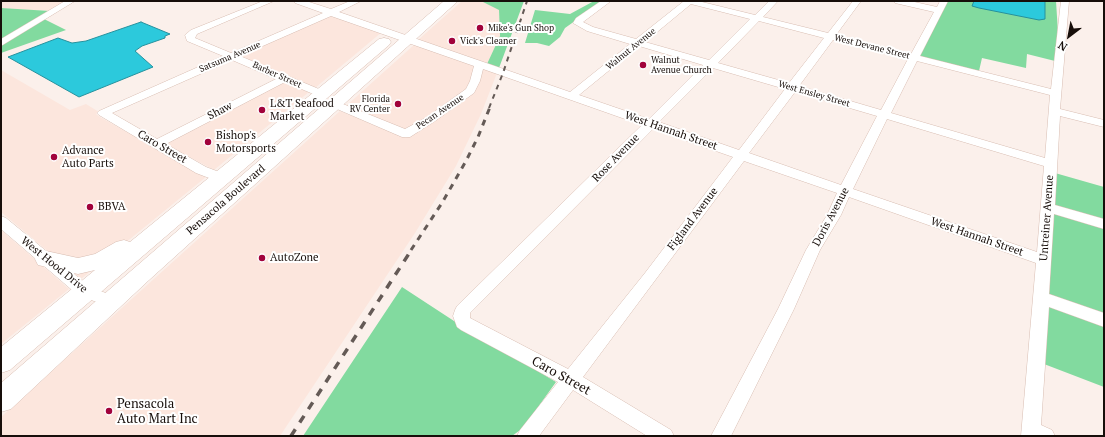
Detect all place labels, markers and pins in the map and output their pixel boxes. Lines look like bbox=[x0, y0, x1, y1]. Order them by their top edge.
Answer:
marker: Mike's Gun Shop bbox=[475, 23, 485, 33]
place label: Mike's Gun Shop bbox=[488, 23, 554, 33]
marker: Vick's Cleaner bbox=[447, 36, 457, 46]
place label: Vick's Cleaner bbox=[460, 36, 516, 46]
place label: Walnut Avenue Church bbox=[651, 55, 712, 76]
marker: Walnut Avenue Church bbox=[638, 60, 648, 70]
place label: Florida RV Center bbox=[350, 94, 390, 115]
place label: L&T Seafood Market bbox=[270, 97, 334, 123]
marker: Florida RV Center bbox=[393, 99, 403, 109]
marker: L&T Seafood Market bbox=[257, 105, 267, 115]
place label: Bishop's Motorsports bbox=[216, 129, 276, 155]
marker: Bishop's Motorsports bbox=[203, 137, 213, 147]
place label: Advance Auto Parts bbox=[62, 144, 114, 170]
marker: Advance Auto Parts bbox=[49, 152, 59, 162]
place label: BBVA bbox=[98, 200, 125, 214]
marker: BBVA bbox=[85, 202, 95, 212]
place label: AutoZone bbox=[270, 251, 319, 265]
marker: AutoZone bbox=[257, 253, 267, 263]
place label: Pensacola Auto Mart Inc bbox=[117, 396, 198, 427]
marker: Pensacola Auto Mart Inc bbox=[104, 406, 114, 416]

